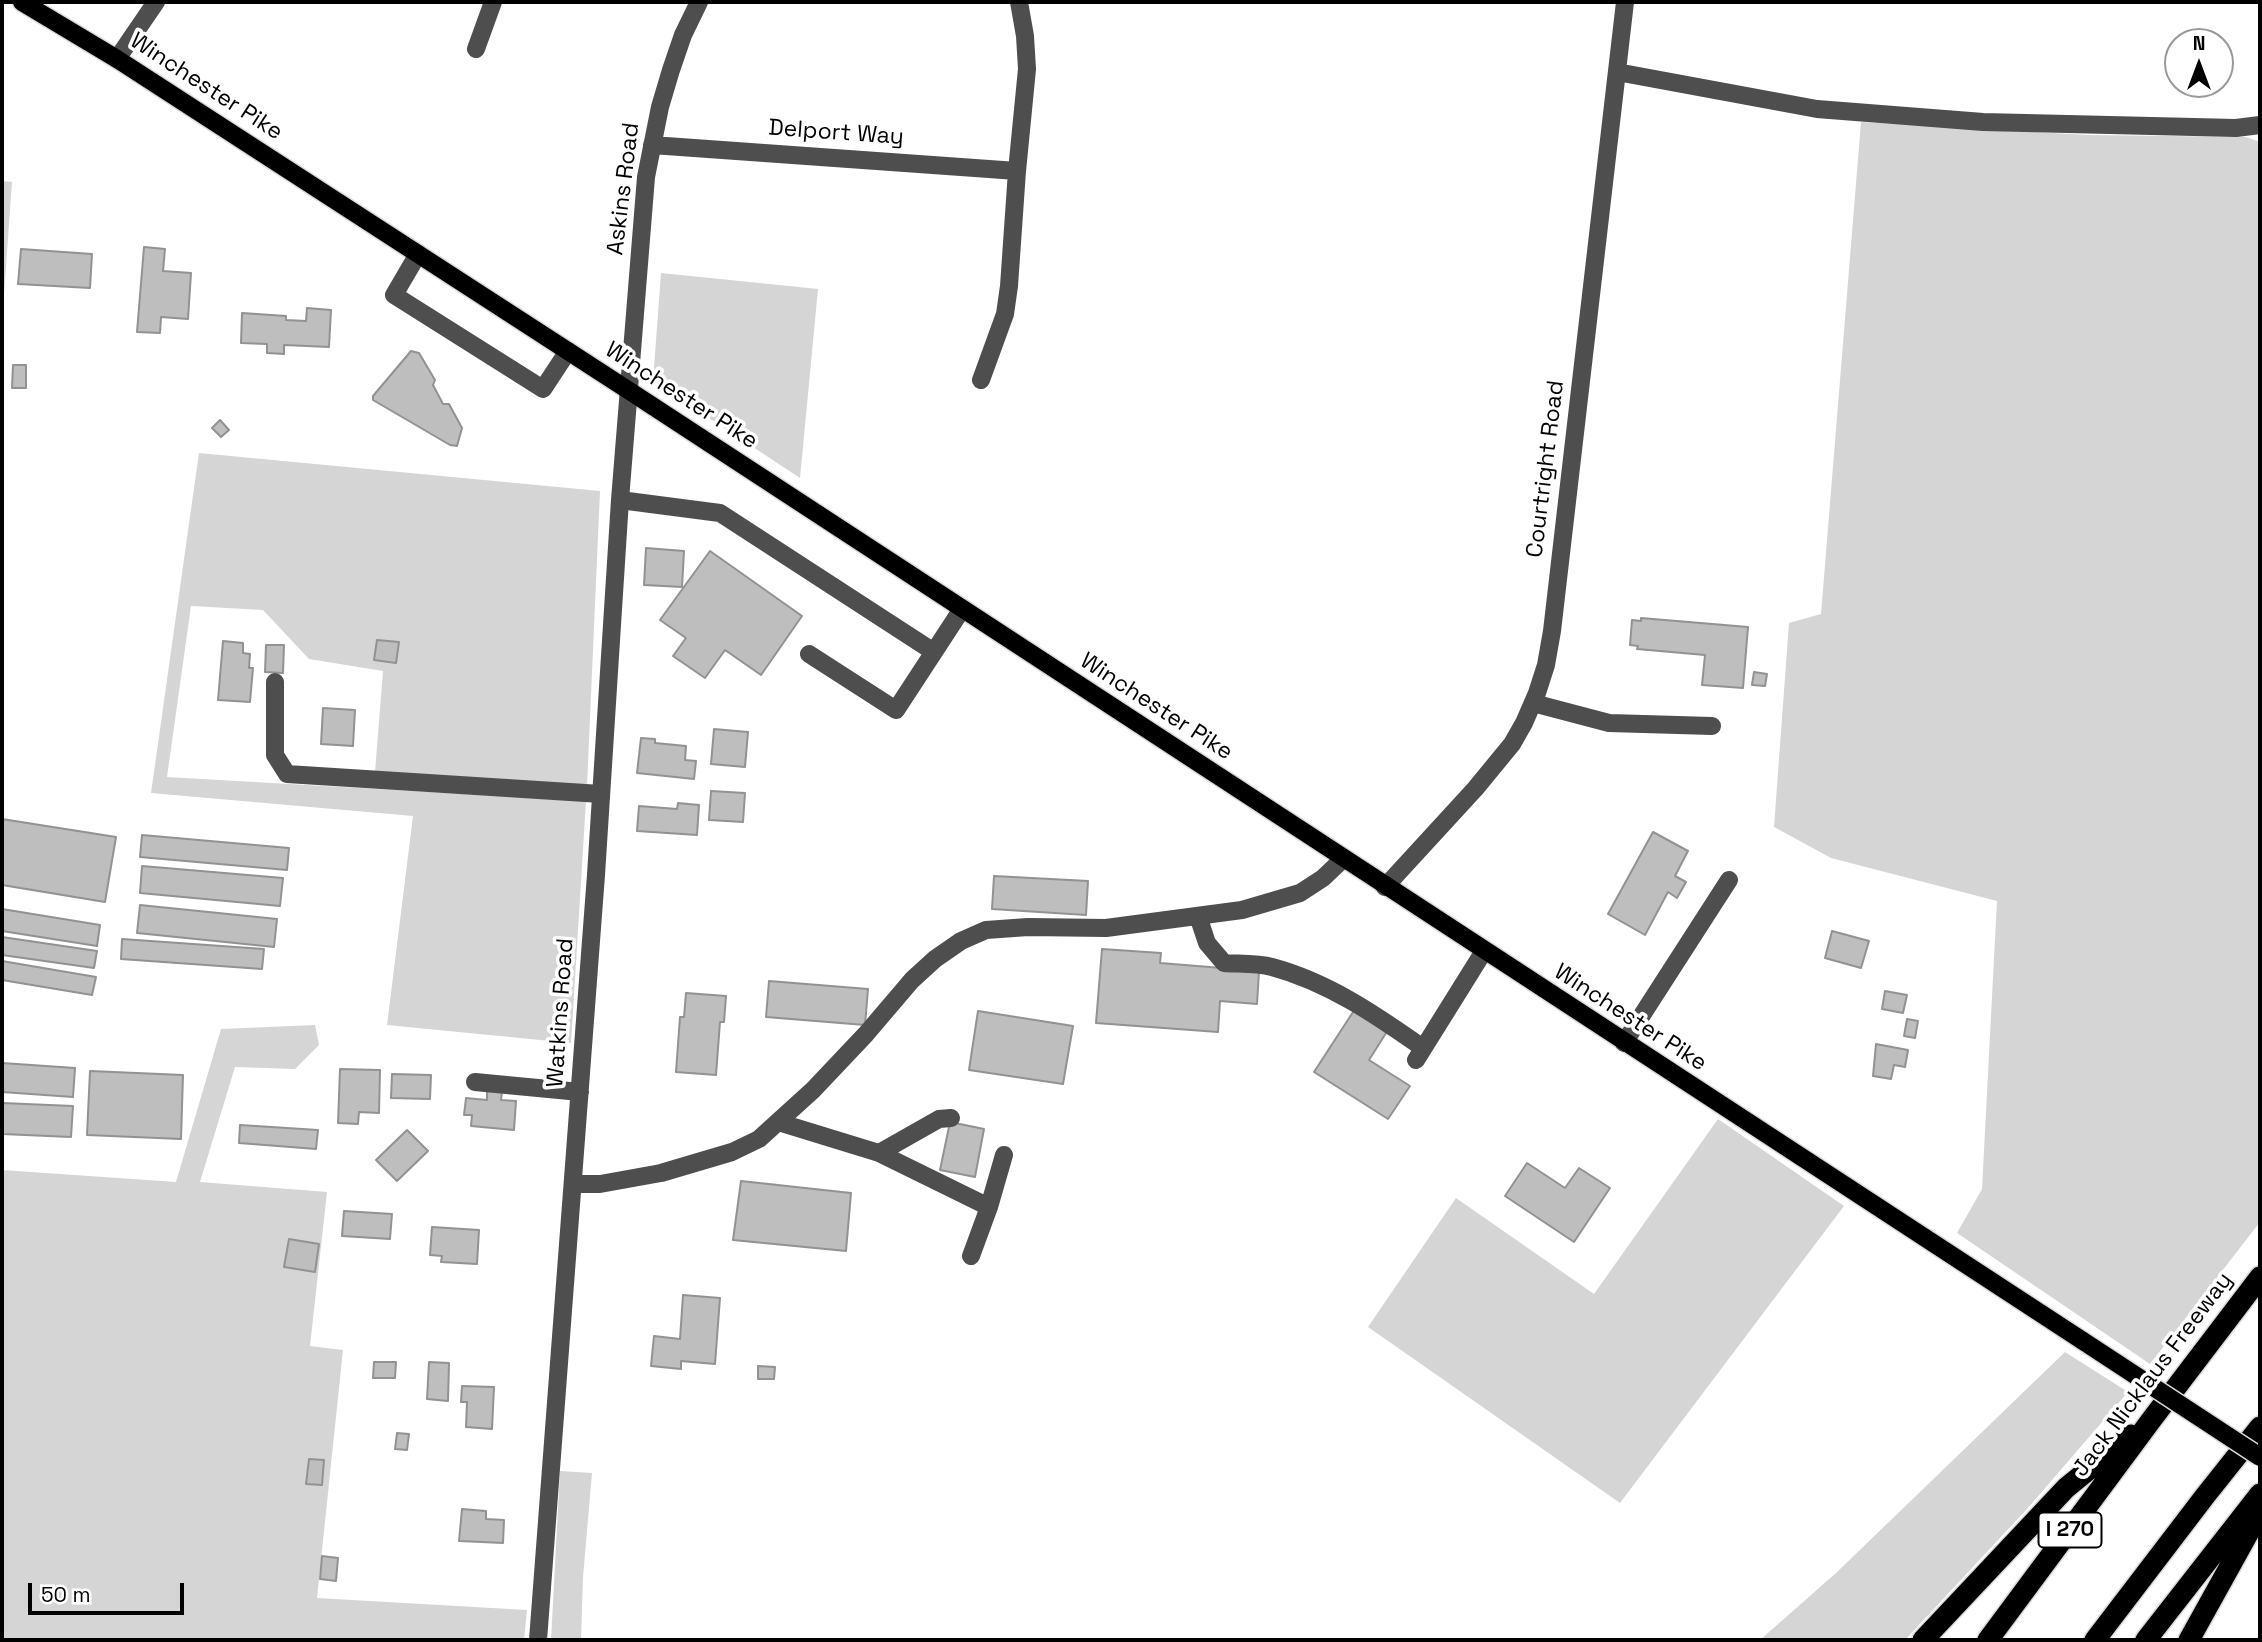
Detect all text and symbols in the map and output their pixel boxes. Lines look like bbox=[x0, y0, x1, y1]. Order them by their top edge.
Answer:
street label: Winchester Pike bbox=[125, 27, 287, 147]
north arrow bbox=[2164, 28, 2234, 98]
text: N bbox=[2193, 31, 2205, 56]
street label: Delport Way bbox=[767, 115, 905, 151]
street label: Askins Road bbox=[602, 121, 646, 257]
street label: Winchester Pike bbox=[600, 336, 762, 456]
street label: Courtright Road bbox=[1521, 379, 1571, 559]
street label: Winchester Pike bbox=[1075, 647, 1237, 767]
street label: Watkins Road bbox=[542, 937, 580, 1089]
street label: Winchester Pike bbox=[1549, 958, 1711, 1078]
street label: Jack Nicklaus Freeway bbox=[2067, 1267, 2239, 1483]
road number: I 270 bbox=[2038, 1512, 2102, 1548]
scale bar bbox=[32, 1568, 187, 1612]
text: 50 m bbox=[41, 1581, 91, 1608]

